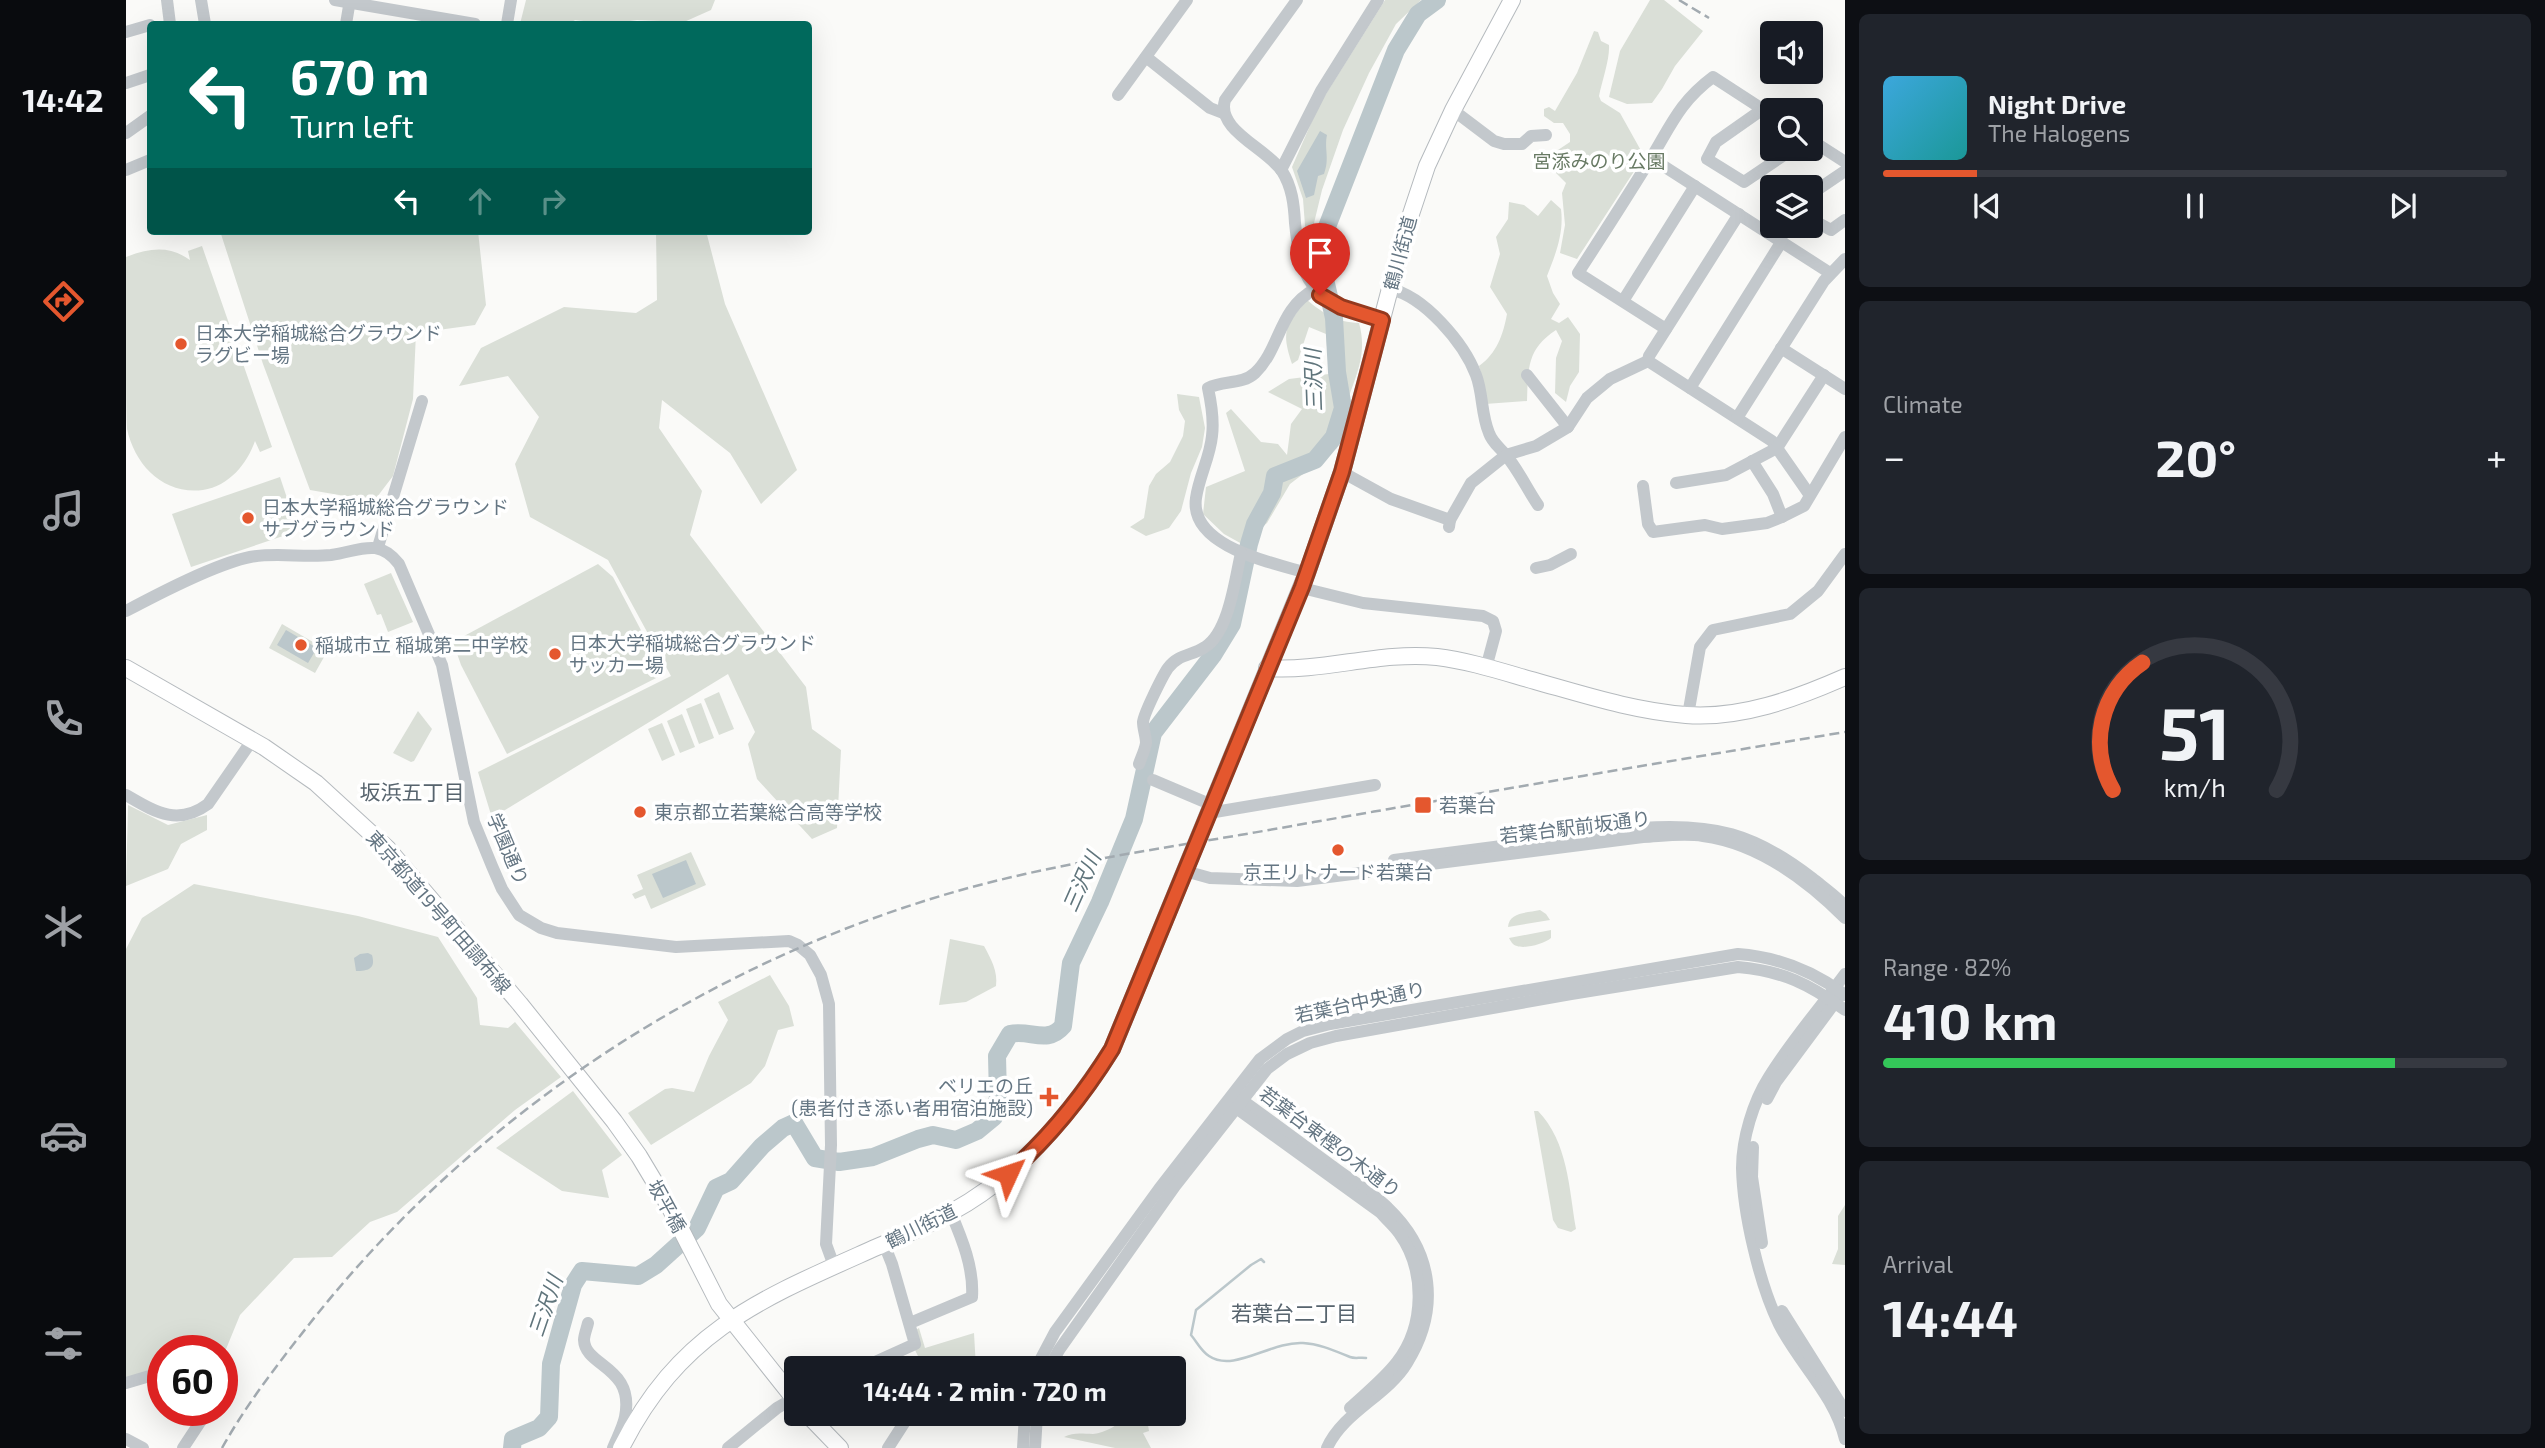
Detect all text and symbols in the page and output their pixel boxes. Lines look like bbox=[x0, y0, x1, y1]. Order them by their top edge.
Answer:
map controls bbox=[1760, 21, 1823, 238]
button: sound bbox=[1760, 21, 1823, 84]
text: 670 m bbox=[290, 46, 429, 105]
icon: left bbox=[175, 49, 266, 140]
text: 14:42 bbox=[22, 80, 104, 118]
text: Night Drive bbox=[1988, 88, 2126, 119]
button: search bbox=[1760, 98, 1823, 161]
text: Turn left bbox=[290, 106, 414, 144]
text: The Halogens bbox=[1988, 119, 2130, 147]
park label: 宮添みのり公園 bbox=[1532, 149, 1666, 172]
button: layers bbox=[1760, 175, 1823, 238]
icon: left bbox=[388, 182, 426, 220]
icon: ahead bbox=[461, 182, 499, 220]
icon: right bbox=[534, 182, 572, 220]
icon: previous bbox=[1968, 187, 2006, 225]
icon: pause bbox=[2176, 187, 2214, 225]
icon: next bbox=[2384, 187, 2422, 225]
street label: 鶴川街道 bbox=[1379, 213, 1420, 293]
pin bbox=[1290, 223, 1350, 295]
icon: arrive bbox=[1301, 234, 1339, 272]
icon: directions bbox=[39, 277, 88, 326]
place label: 日本大学稲城総合グラウンド ラグビー場 bbox=[195, 321, 442, 366]
marker: 日本大学稲城総合グラウンド ラグビー場 bbox=[173, 336, 189, 352]
water label: 三沢川 bbox=[1299, 346, 1326, 412]
text: Climate bbox=[1883, 390, 1963, 418]
text: 20° bbox=[2155, 425, 2236, 487]
text: − bbox=[1883, 433, 1905, 479]
text: + bbox=[2486, 433, 2507, 479]
icon: music bbox=[39, 486, 88, 535]
place label: 日本大学稲城総合グラウンド サブグラウンド bbox=[262, 495, 509, 540]
marker: 日本大学稲城総合グラウンド サブグラウンド bbox=[240, 510, 256, 526]
place label: 日本大学稲城総合グラウンド サッカー場 bbox=[569, 631, 816, 676]
place label: 稲城市立 稲城第二中学校 bbox=[315, 633, 528, 656]
marker: 稲城市立 稲城第二中学校 bbox=[293, 637, 309, 653]
marker: 日本大学稲城総合グラウンド サッカー場 bbox=[547, 646, 563, 662]
text: 51 bbox=[2159, 687, 2231, 775]
icon: phone bbox=[39, 694, 88, 743]
text: km/h bbox=[2164, 772, 2226, 802]
district label: 坂浜五丁目 bbox=[360, 779, 465, 804]
place label: 若葉台 bbox=[1439, 793, 1496, 816]
marker: 若葉台 bbox=[1413, 795, 1433, 815]
place label: 東京都立若葉総合高等学校 bbox=[654, 800, 882, 823]
marker: 東京都立若葉総合高等学校 bbox=[632, 804, 648, 820]
street label: 若葉台駅前坂通り bbox=[1498, 806, 1652, 847]
street label: 学園通り bbox=[483, 809, 534, 888]
street label: 東京都道19号町田調布線 bbox=[362, 825, 516, 998]
marker: 京王リトナード若葉台 bbox=[1330, 842, 1346, 858]
water label: 三沢川 bbox=[1056, 846, 1106, 915]
place label: 京王リトナード若葉台 bbox=[1243, 860, 1433, 883]
icon: climate bbox=[39, 902, 88, 951]
text: Range · 82% bbox=[1883, 953, 2011, 981]
street label: 若葉台中央通り bbox=[1292, 976, 1427, 1027]
text: 410 km bbox=[1883, 988, 2058, 1050]
place label: ベリエの丘 (患者付き添い者用宿泊施設) bbox=[791, 1074, 1033, 1119]
street label: 若葉台東樫の木通り bbox=[1255, 1081, 1406, 1202]
marker: ベリエの丘 (患者付き添い者用宿泊施設) bbox=[1039, 1087, 1059, 1107]
icon: car bbox=[39, 1111, 88, 1160]
position arrow bbox=[971, 1137, 1045, 1211]
street label: 坂平橋 bbox=[644, 1175, 691, 1236]
street label: 鶴川街道 bbox=[882, 1199, 960, 1253]
text: Arrival bbox=[1883, 1250, 1953, 1278]
water label: 三沢川 bbox=[523, 1270, 567, 1339]
text: 14:44 bbox=[1883, 1285, 2018, 1347]
district label: 若葉台二丁目 bbox=[1231, 1300, 1357, 1325]
icon: filters bbox=[39, 1319, 88, 1368]
speed limit sign: 60 bbox=[147, 1335, 238, 1426]
text: 14:44 · 2 min · 720 m bbox=[863, 1375, 1107, 1406]

